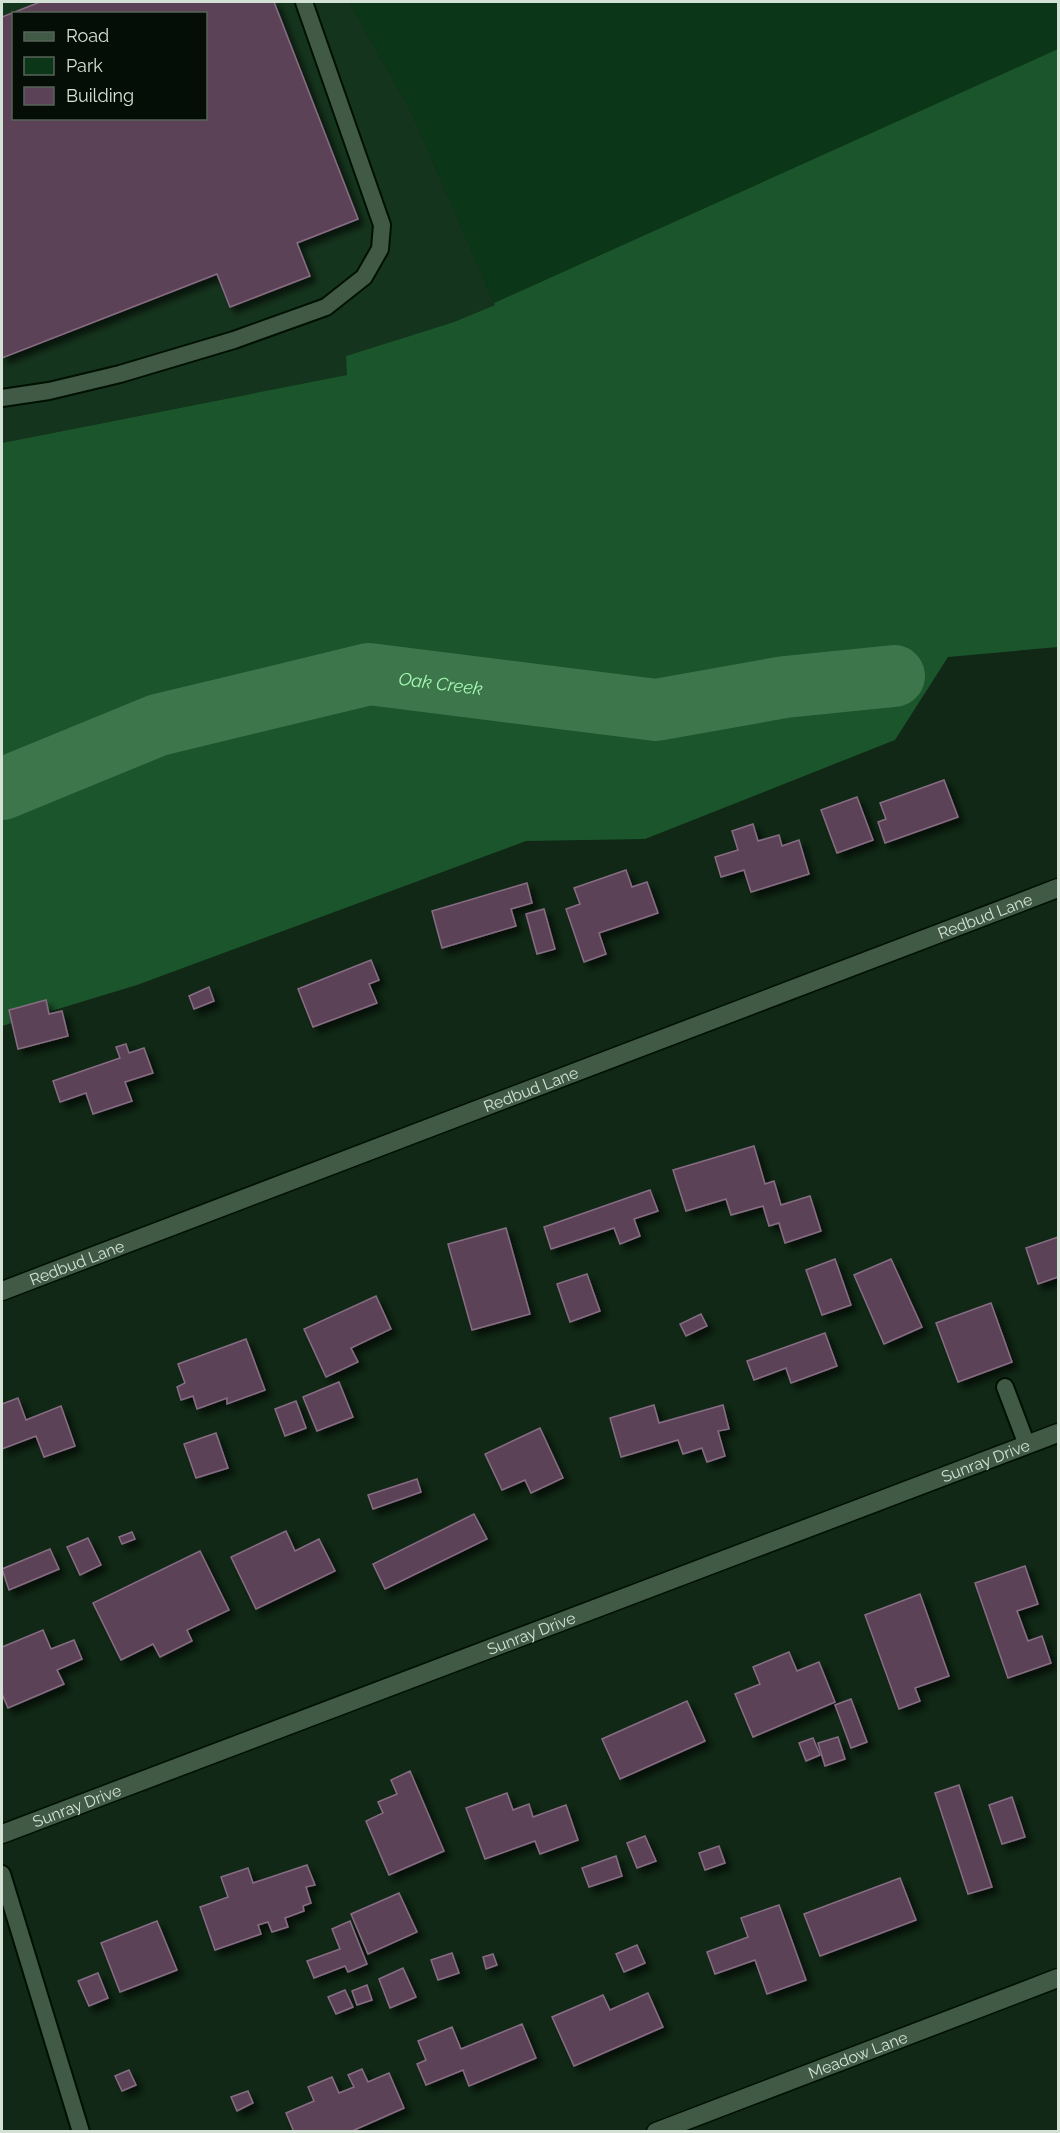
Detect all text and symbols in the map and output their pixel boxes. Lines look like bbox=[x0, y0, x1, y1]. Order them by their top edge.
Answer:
legend bbox=[12, 12, 207, 120]
text: Road bbox=[66, 25, 109, 46]
text: Park bbox=[66, 55, 103, 76]
text: Building bbox=[66, 85, 134, 106]
water label: Oak Creek bbox=[397, 667, 484, 699]
street label: Redbud Lane bbox=[935, 889, 1035, 943]
street label: Redbud Lane bbox=[481, 1063, 581, 1116]
street label: Redbud Lane bbox=[27, 1236, 127, 1289]
street label: Sunray Drive bbox=[939, 1435, 1032, 1486]
street label: Sunray Drive bbox=[484, 1608, 578, 1658]
street label: Sunray Drive bbox=[30, 1780, 124, 1831]
street label: Meadow Lane bbox=[805, 2027, 910, 2082]

